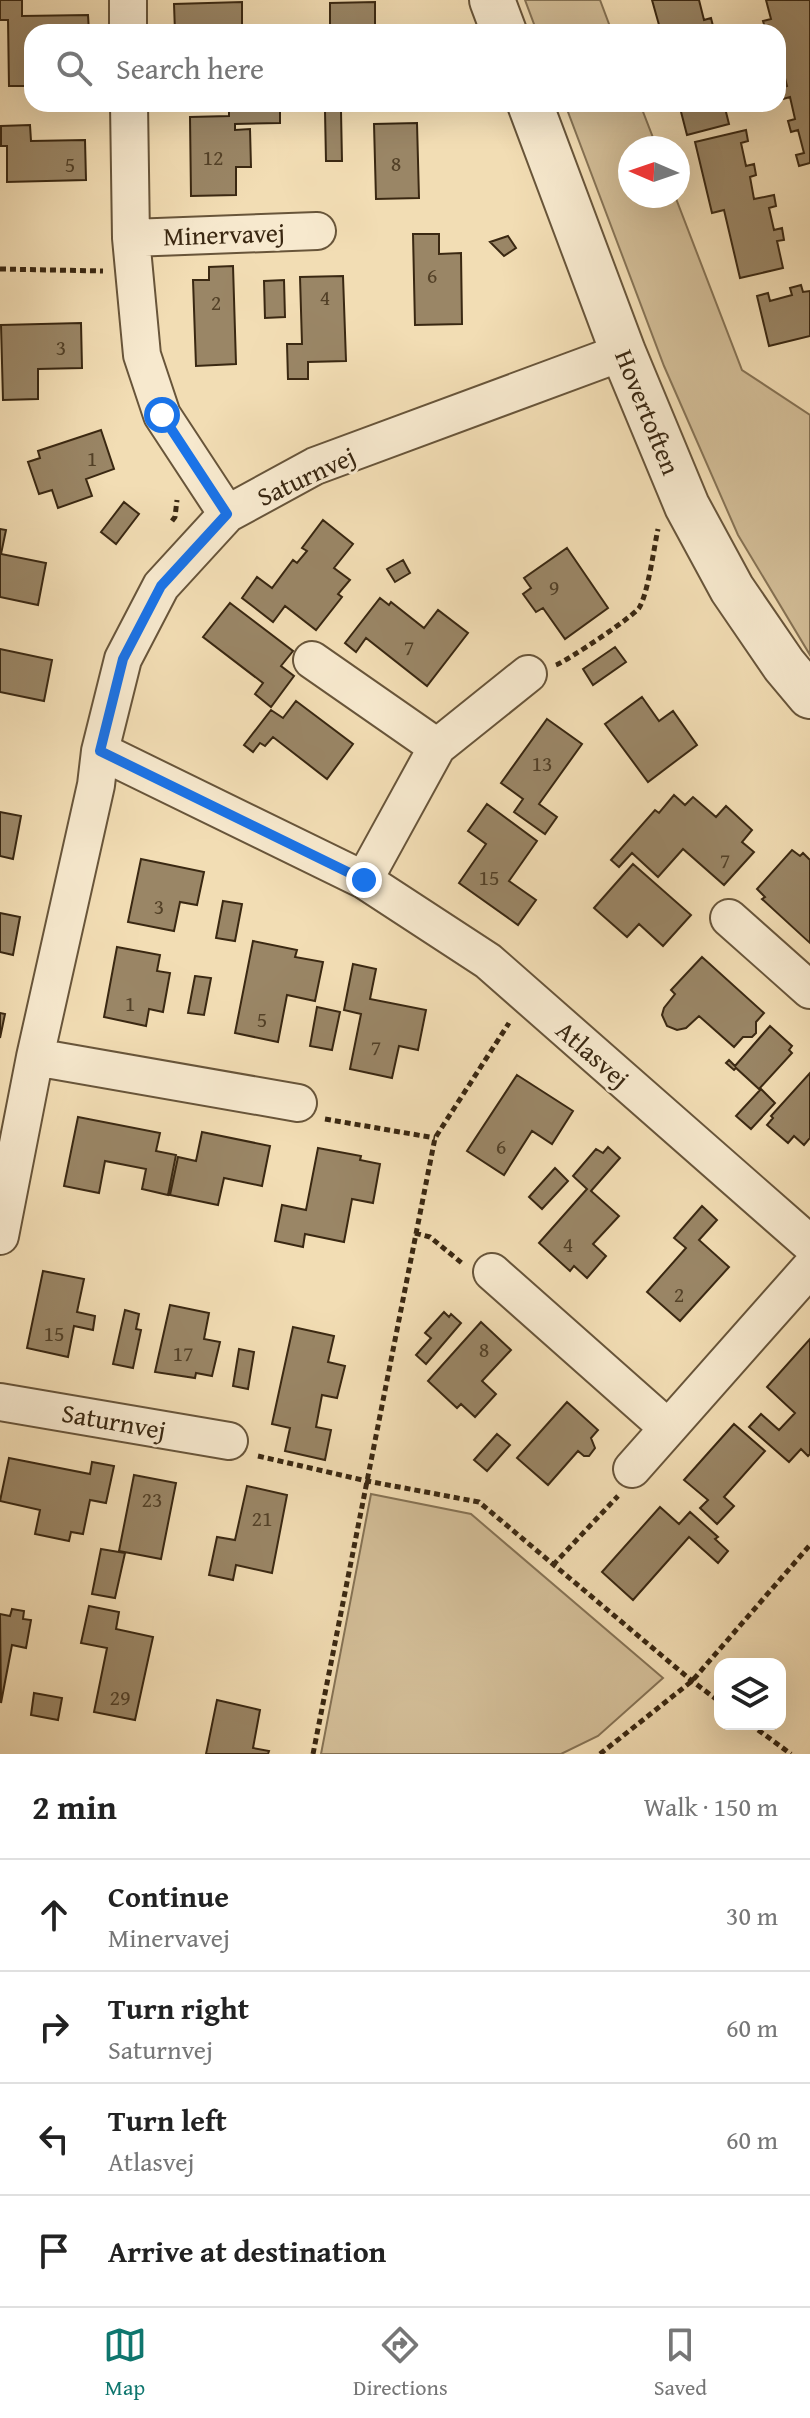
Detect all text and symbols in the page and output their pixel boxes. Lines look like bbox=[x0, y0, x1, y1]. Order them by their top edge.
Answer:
search box bbox=[24, 24, 786, 112]
icon: search bbox=[52, 46, 96, 90]
text: Search here bbox=[116, 46, 264, 90]
north arrow bbox=[618, 136, 690, 208]
house number: 12 bbox=[202, 141, 224, 173]
house number: 8 bbox=[391, 147, 401, 179]
house number: 5 bbox=[65, 148, 75, 180]
street label: Minervavej bbox=[162, 212, 286, 256]
house number: 6 bbox=[427, 259, 437, 291]
house number: 4 bbox=[320, 281, 330, 313]
house number: 2 bbox=[211, 286, 221, 318]
house number: 3 bbox=[56, 331, 66, 363]
street label: Hovertoften bbox=[605, 343, 691, 481]
route start bbox=[144, 397, 180, 433]
street label: Saturnvej bbox=[250, 436, 362, 516]
house number: 1 bbox=[87, 442, 97, 474]
house number: 9 bbox=[549, 571, 559, 603]
house number: 7 bbox=[404, 631, 414, 663]
house number: 13 bbox=[531, 747, 553, 779]
house number: 7 bbox=[720, 844, 730, 876]
house number: 15 bbox=[478, 861, 500, 893]
route end bbox=[346, 862, 382, 898]
house number: 3 bbox=[154, 890, 164, 922]
house number: 1 bbox=[125, 987, 135, 1019]
house number: 5 bbox=[257, 1003, 267, 1035]
street label: Atlasvej bbox=[548, 1011, 638, 1097]
house number: 7 bbox=[371, 1031, 381, 1063]
house number: 6 bbox=[496, 1130, 506, 1162]
house number: 4 bbox=[563, 1228, 573, 1260]
house number: 2 bbox=[674, 1278, 684, 1310]
house number: 15 bbox=[43, 1317, 65, 1349]
house number: 8 bbox=[479, 1333, 489, 1365]
house number: 17 bbox=[172, 1337, 194, 1369]
street label: Saturnvej bbox=[59, 1393, 169, 1449]
house number: 23 bbox=[141, 1483, 163, 1515]
house number: 21 bbox=[251, 1502, 273, 1534]
map controls bbox=[714, 1658, 786, 1730]
button: layers bbox=[714, 1658, 786, 1730]
house number: 29 bbox=[109, 1681, 131, 1713]
text: 2 min bbox=[32, 1782, 117, 1831]
text: Walk · 150 m bbox=[644, 1787, 778, 1826]
text: Continue bbox=[108, 1874, 229, 1918]
icon: ahead bbox=[32, 1893, 76, 1937]
text: 30 m bbox=[726, 1896, 778, 1935]
text: Minervavej bbox=[108, 1918, 230, 1957]
text: Turn right bbox=[108, 1986, 249, 2030]
icon: right bbox=[32, 2005, 76, 2049]
text: 60 m bbox=[726, 2008, 778, 2047]
text: Saturnvej bbox=[108, 2030, 213, 2069]
text: Turn left bbox=[108, 2098, 227, 2142]
icon: left bbox=[32, 2117, 76, 2161]
text: 60 m bbox=[726, 2120, 778, 2159]
text: Atlasvej bbox=[108, 2142, 194, 2181]
icon: arrive bbox=[32, 2229, 76, 2273]
text: Arrive at destination bbox=[108, 2229, 386, 2273]
tab: Map bbox=[103, 2323, 147, 2403]
tab: Directions bbox=[353, 2323, 448, 2403]
tab: Saved bbox=[654, 2323, 707, 2403]

